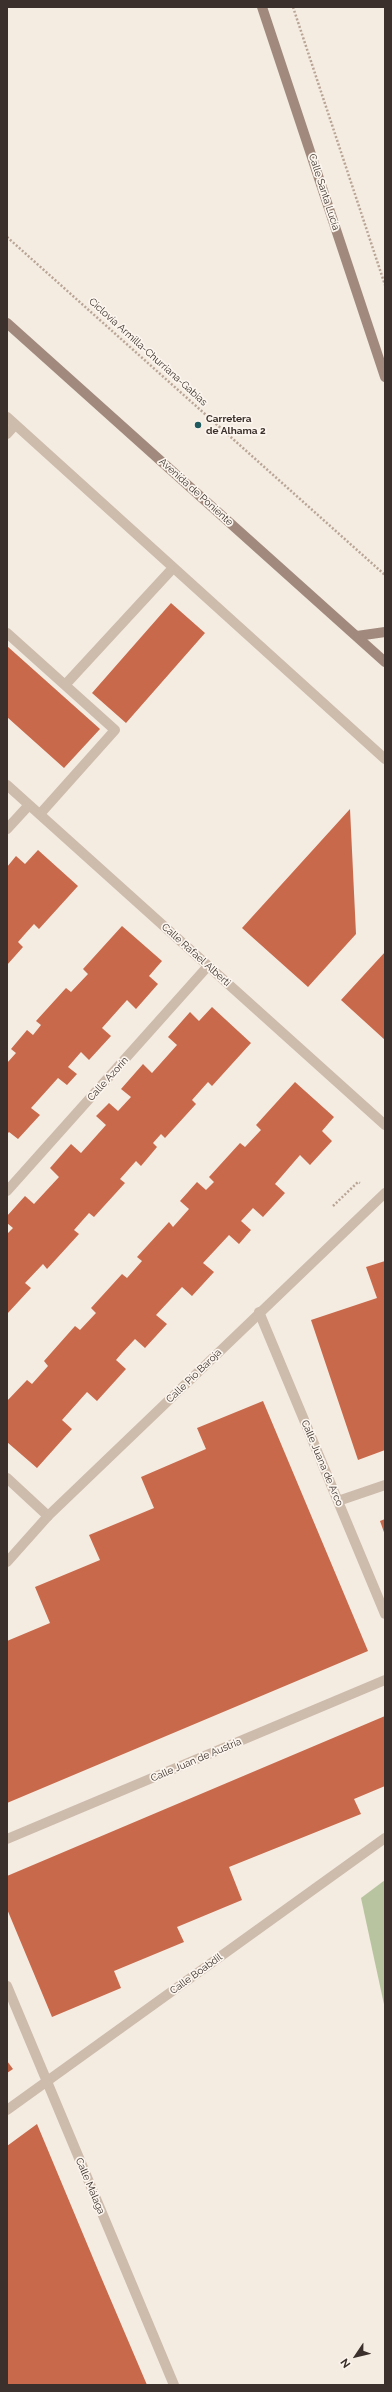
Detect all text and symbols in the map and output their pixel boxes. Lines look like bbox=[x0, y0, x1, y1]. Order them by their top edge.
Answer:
street label: Calle Santa Lucía bbox=[306, 152, 342, 232]
street label: Ciclovía Armilla-Churriana-Gabias bbox=[86, 296, 210, 408]
place label: Carretera de Alhama 2 bbox=[206, 413, 266, 436]
marker: Carretera de Alhama 2 bbox=[193, 420, 203, 430]
street label: Avenida de Poniente bbox=[157, 456, 235, 528]
street label: Calle Rafael Alberti bbox=[159, 921, 233, 989]
street label: Calle Azorín bbox=[85, 1054, 131, 1104]
street label: Calle Pío Baroja bbox=[164, 1347, 224, 1405]
street label: Calle Juana de Arco bbox=[298, 1418, 346, 1508]
street label: Calle Juan de Austria bbox=[149, 1735, 243, 1785]
street label: Calle Boabdil bbox=[168, 1951, 224, 1997]
street label: Calle Málaga bbox=[73, 2156, 107, 2216]
north arrow bbox=[336, 2336, 376, 2376]
text: N bbox=[338, 2356, 353, 2370]

